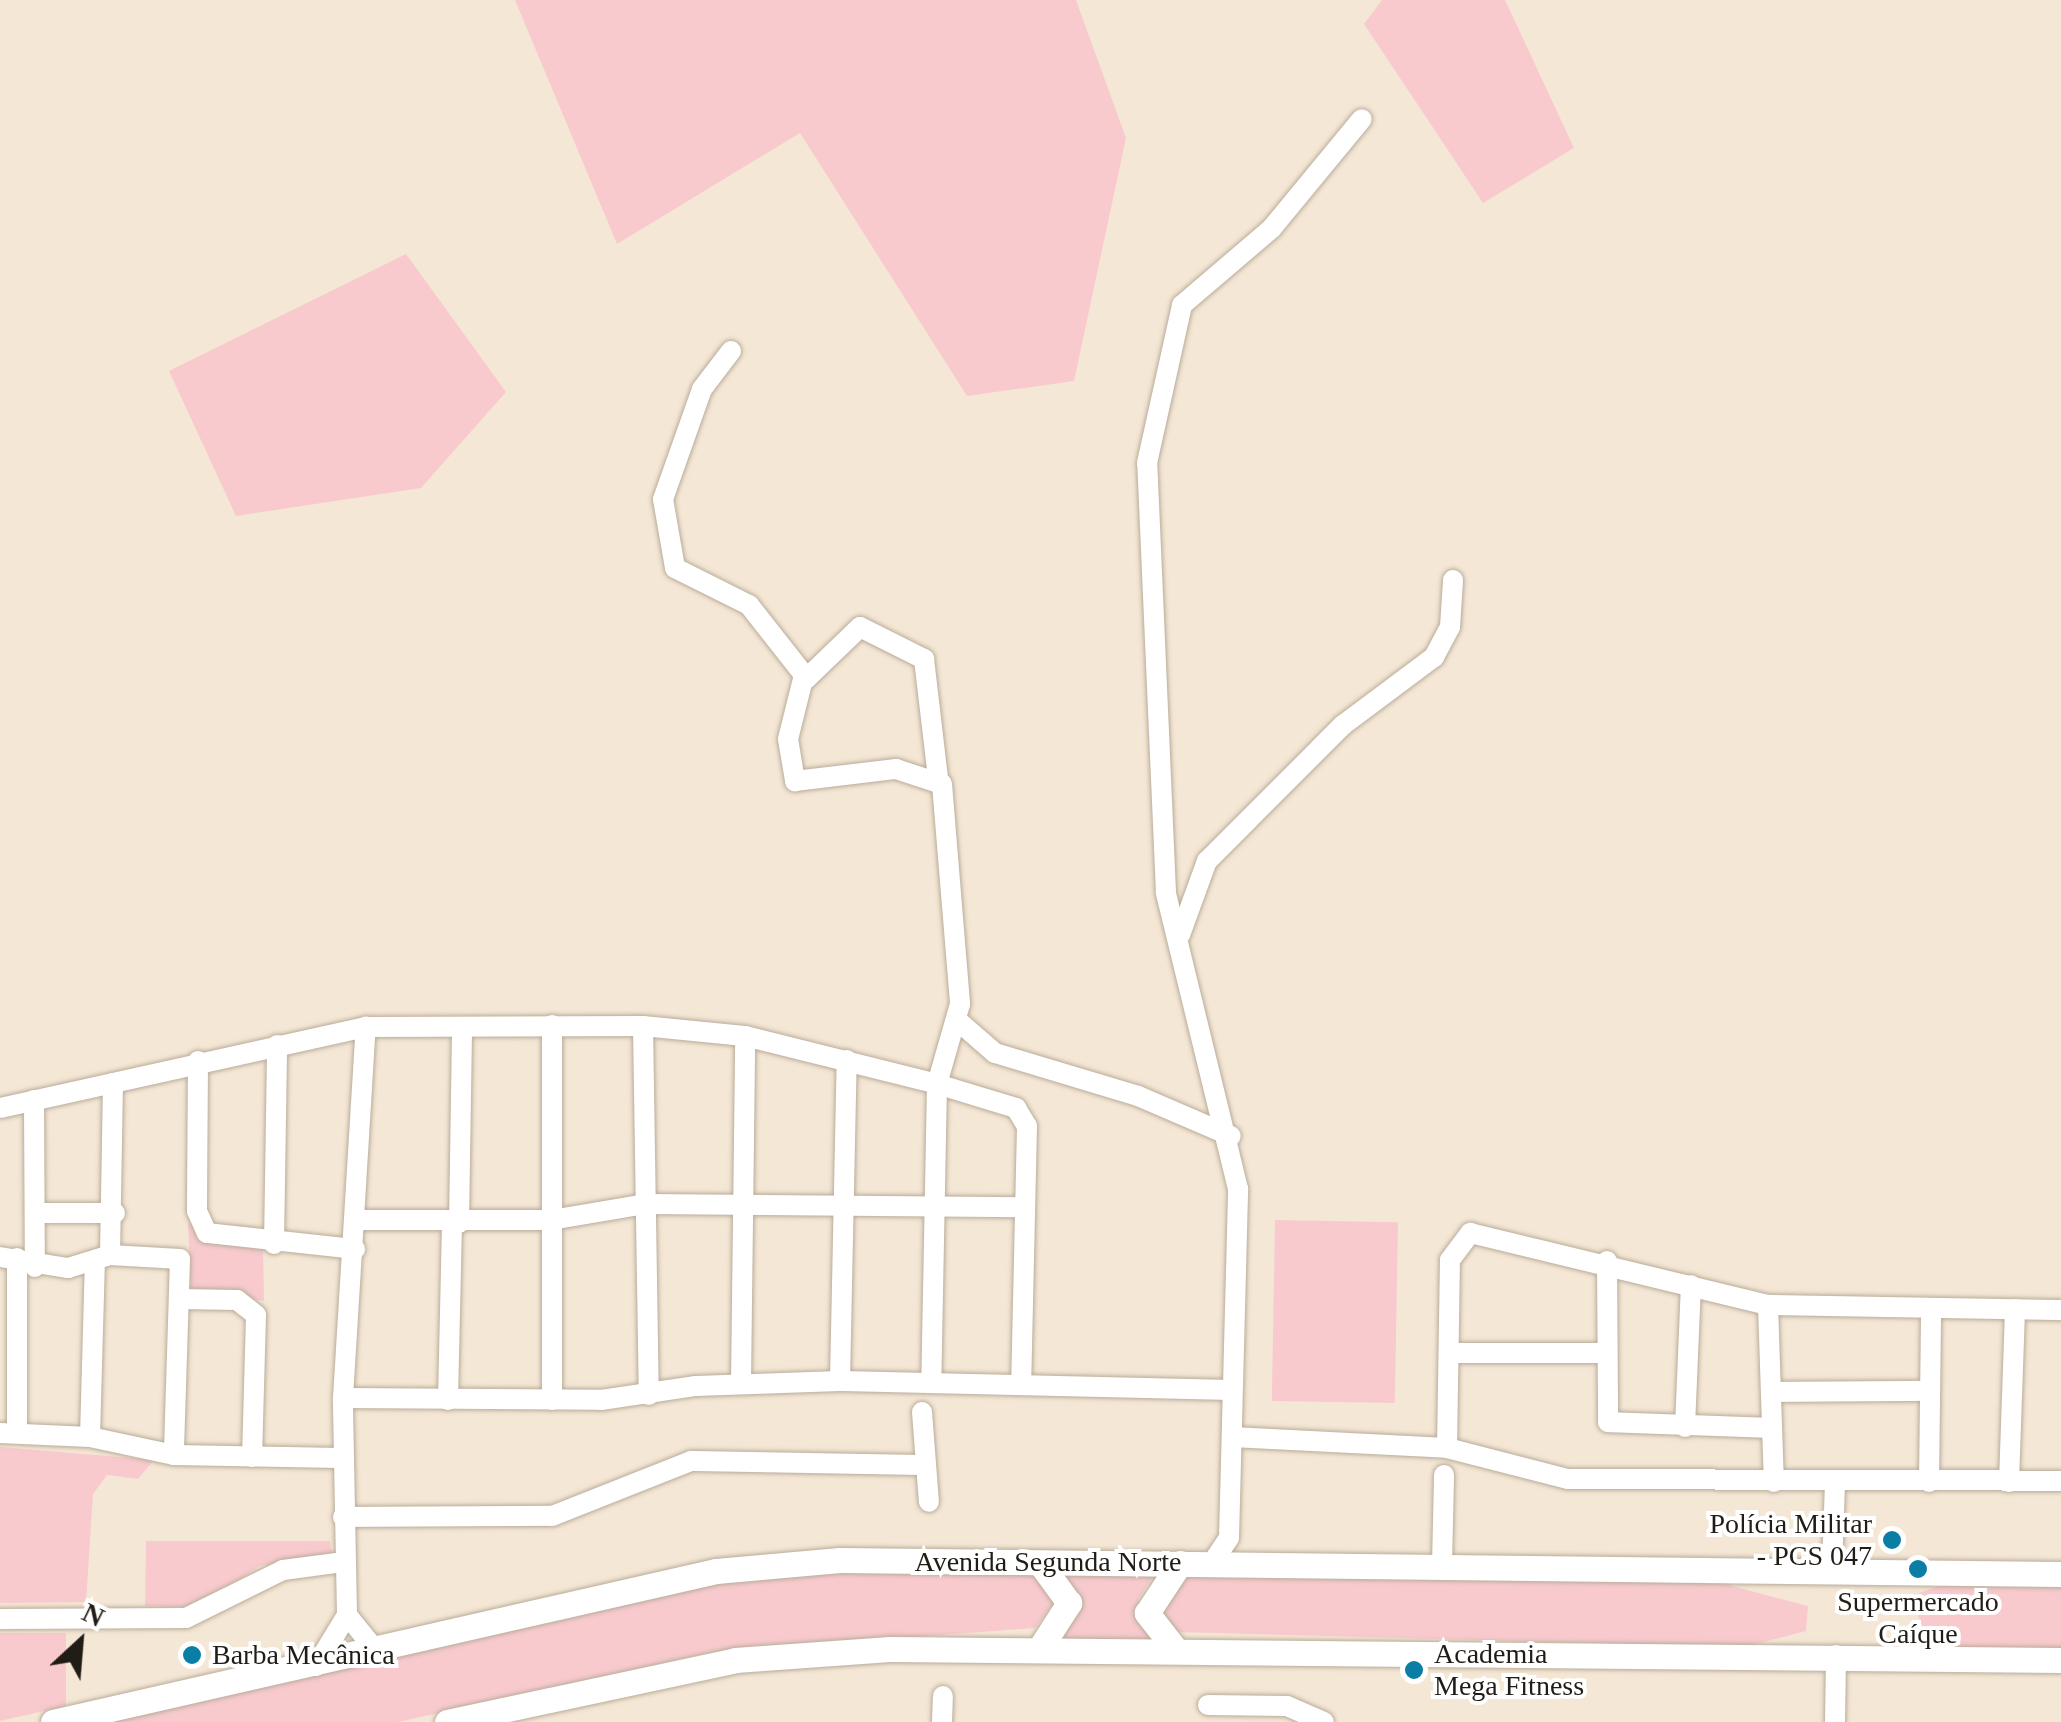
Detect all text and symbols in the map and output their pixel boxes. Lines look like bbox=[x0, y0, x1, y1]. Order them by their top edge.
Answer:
place label: Polícia Militar - PCS 047 bbox=[1709, 1507, 1872, 1573]
marker: Polícia Militar - PCS 047 bbox=[1881, 1529, 1903, 1551]
street label: Avenida Segunda Norte bbox=[915, 1545, 1181, 1579]
marker: Supermercado Caíque bbox=[1907, 1558, 1929, 1580]
place label: Supermercado Caíque bbox=[1837, 1585, 1999, 1651]
north arrow bbox=[30, 1592, 130, 1692]
text: N bbox=[77, 1596, 109, 1633]
place label: Academia Mega Fitness bbox=[1434, 1637, 1584, 1703]
place label: Barba Mecânica bbox=[212, 1638, 395, 1672]
marker: Barba Mecânica bbox=[181, 1644, 203, 1666]
marker: Academia Mega Fitness bbox=[1403, 1659, 1425, 1681]

